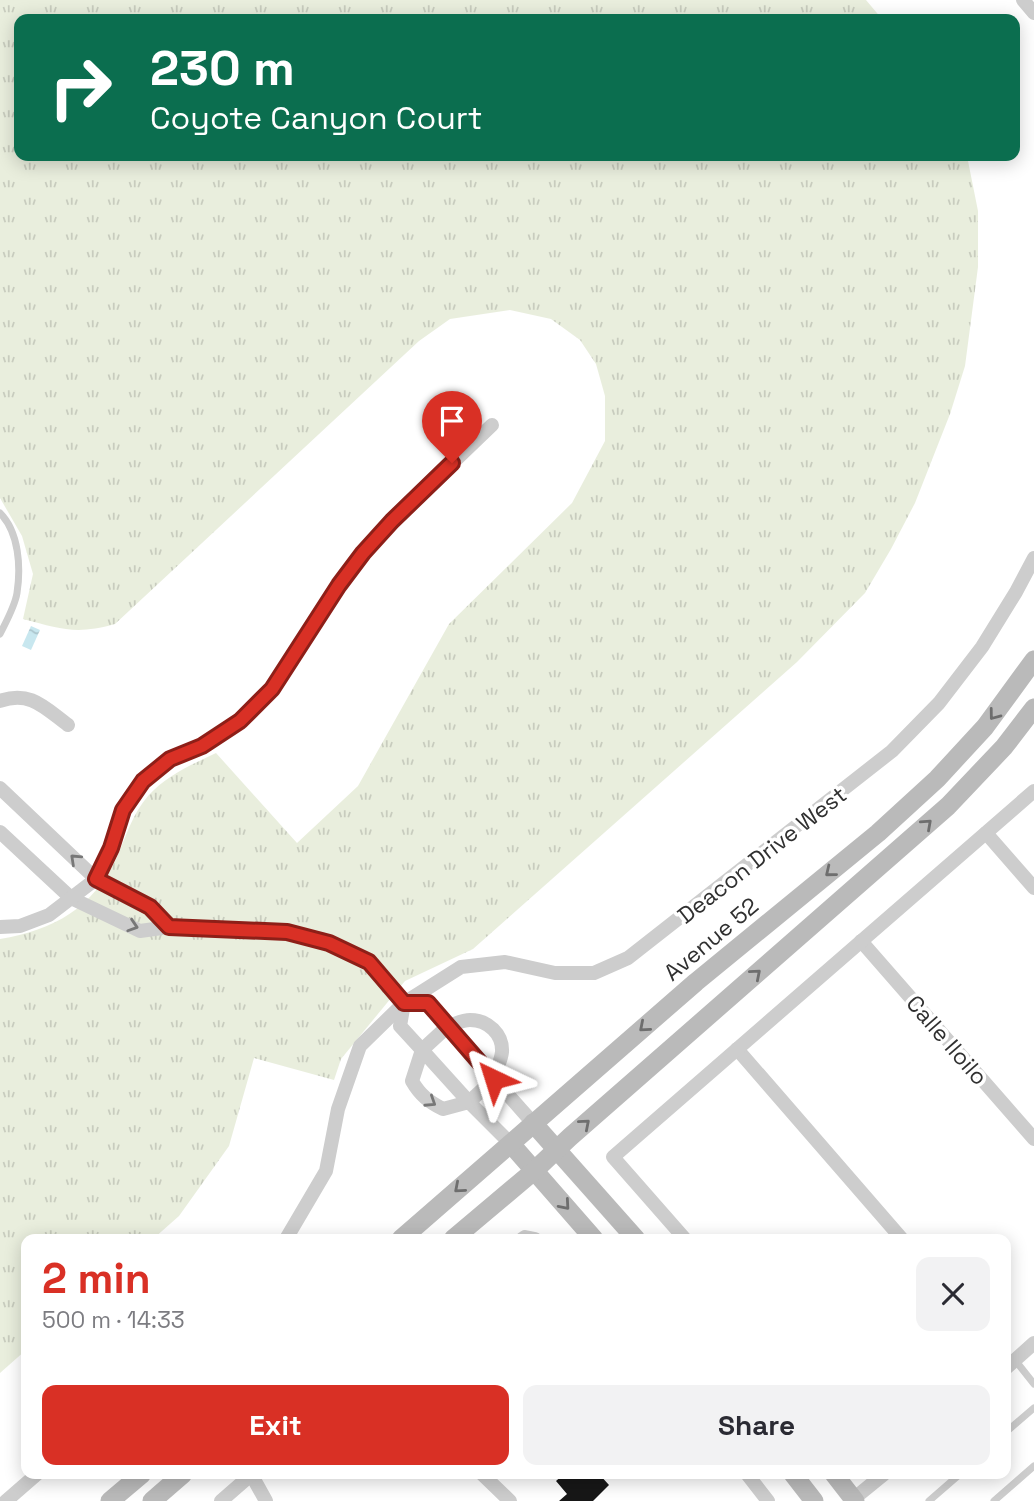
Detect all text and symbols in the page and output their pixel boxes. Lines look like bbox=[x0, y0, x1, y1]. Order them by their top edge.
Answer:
text: 230 m bbox=[150, 37, 295, 99]
icon: right bbox=[35, 42, 126, 133]
text: Coyote Canyon Court bbox=[150, 98, 483, 138]
pin bbox=[422, 391, 482, 463]
icon: arrive bbox=[433, 402, 471, 440]
one-way arrow bbox=[989, 707, 1002, 720]
street label: Deacon Drive West bbox=[671, 780, 853, 930]
one-way arrow bbox=[919, 820, 932, 832]
one-way arrow bbox=[70, 855, 83, 868]
one-way arrow bbox=[825, 863, 837, 876]
street label: Avenue 52 bbox=[657, 891, 765, 987]
one-way arrow bbox=[127, 918, 139, 933]
one-way arrow bbox=[748, 970, 761, 982]
street label: Calle Iloilo bbox=[900, 989, 994, 1091]
one-way arrow bbox=[639, 1019, 652, 1031]
position arrow bbox=[457, 1042, 531, 1116]
one-way arrow bbox=[424, 1093, 437, 1106]
one-way arrow bbox=[577, 1120, 590, 1132]
one-way arrow bbox=[454, 1180, 467, 1192]
one-way arrow bbox=[557, 1196, 569, 1209]
text: 2 min bbox=[42, 1252, 151, 1305]
button: close bbox=[916, 1257, 990, 1331]
text: 500 m · 14:33 bbox=[42, 1305, 185, 1335]
button: Exit bbox=[42, 1385, 509, 1465]
button: Share bbox=[523, 1385, 990, 1465]

